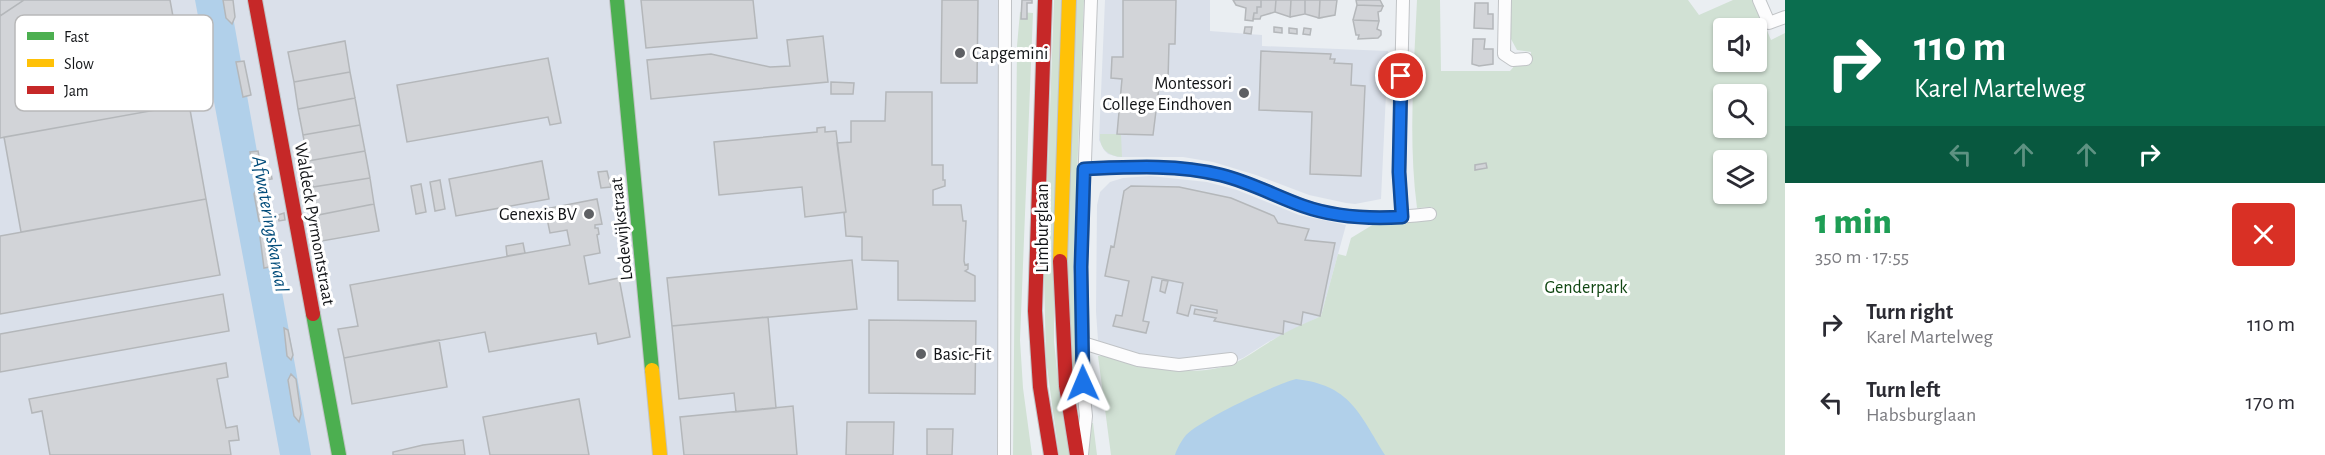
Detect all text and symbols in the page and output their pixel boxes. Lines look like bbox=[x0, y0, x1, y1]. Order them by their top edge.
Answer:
legend bbox=[15, 15, 213, 111]
map controls bbox=[1713, 18, 1767, 204]
button: sound bbox=[1713, 18, 1767, 72]
icon: right bbox=[1815, 24, 1893, 102]
text: 110 m bbox=[1914, 26, 2006, 68]
text: Fast bbox=[64, 29, 89, 45]
place label: Capgemini bbox=[972, 45, 1048, 63]
marker: Capgemini bbox=[953, 46, 967, 60]
pin bbox=[1375, 50, 1426, 101]
text: Slow bbox=[64, 56, 94, 72]
icon: arrive bbox=[1384, 59, 1417, 92]
place label: Montessori College Eindhoven bbox=[1103, 75, 1232, 114]
text: Karel Martelweg bbox=[1914, 75, 2085, 102]
text: Jam bbox=[64, 83, 89, 99]
button: search bbox=[1713, 84, 1767, 138]
marker: Montessori College Eindhoven bbox=[1237, 86, 1251, 100]
icon: left bbox=[1944, 138, 1977, 171]
icon: ahead bbox=[2007, 138, 2040, 171]
icon: ahead bbox=[2070, 138, 2103, 171]
icon: right bbox=[2133, 138, 2166, 171]
street label: Waldeck Pyrmontstraat bbox=[291, 141, 337, 307]
button: layers bbox=[1713, 150, 1767, 204]
water label: Afwateringskanaal bbox=[248, 154, 292, 294]
street label: Lodewijkstraat bbox=[608, 176, 636, 281]
street label: Limburglaan bbox=[1034, 183, 1052, 273]
button: close bbox=[2232, 203, 2295, 266]
text: 1 min bbox=[1815, 204, 1892, 240]
place label: Genexis BV bbox=[499, 206, 578, 224]
marker: Genexis BV bbox=[582, 207, 596, 221]
text: 350 m · 17:55 bbox=[1815, 247, 1909, 267]
park label: Genderpark bbox=[1545, 279, 1628, 297]
text: Turn right bbox=[1866, 301, 1953, 323]
icon: right bbox=[1815, 308, 1848, 341]
text: 110 m bbox=[2247, 313, 2295, 335]
text: Karel Martelweg bbox=[1866, 327, 1993, 347]
place label: Basic-Fit bbox=[933, 346, 992, 364]
marker: Basic-Fit bbox=[914, 347, 928, 361]
position arrow bbox=[1051, 351, 1115, 415]
text: Turn left bbox=[1866, 379, 1940, 401]
icon: left bbox=[1815, 386, 1848, 419]
text: 170 m bbox=[2245, 391, 2295, 413]
text: Habsburglaan bbox=[1866, 405, 1976, 425]

